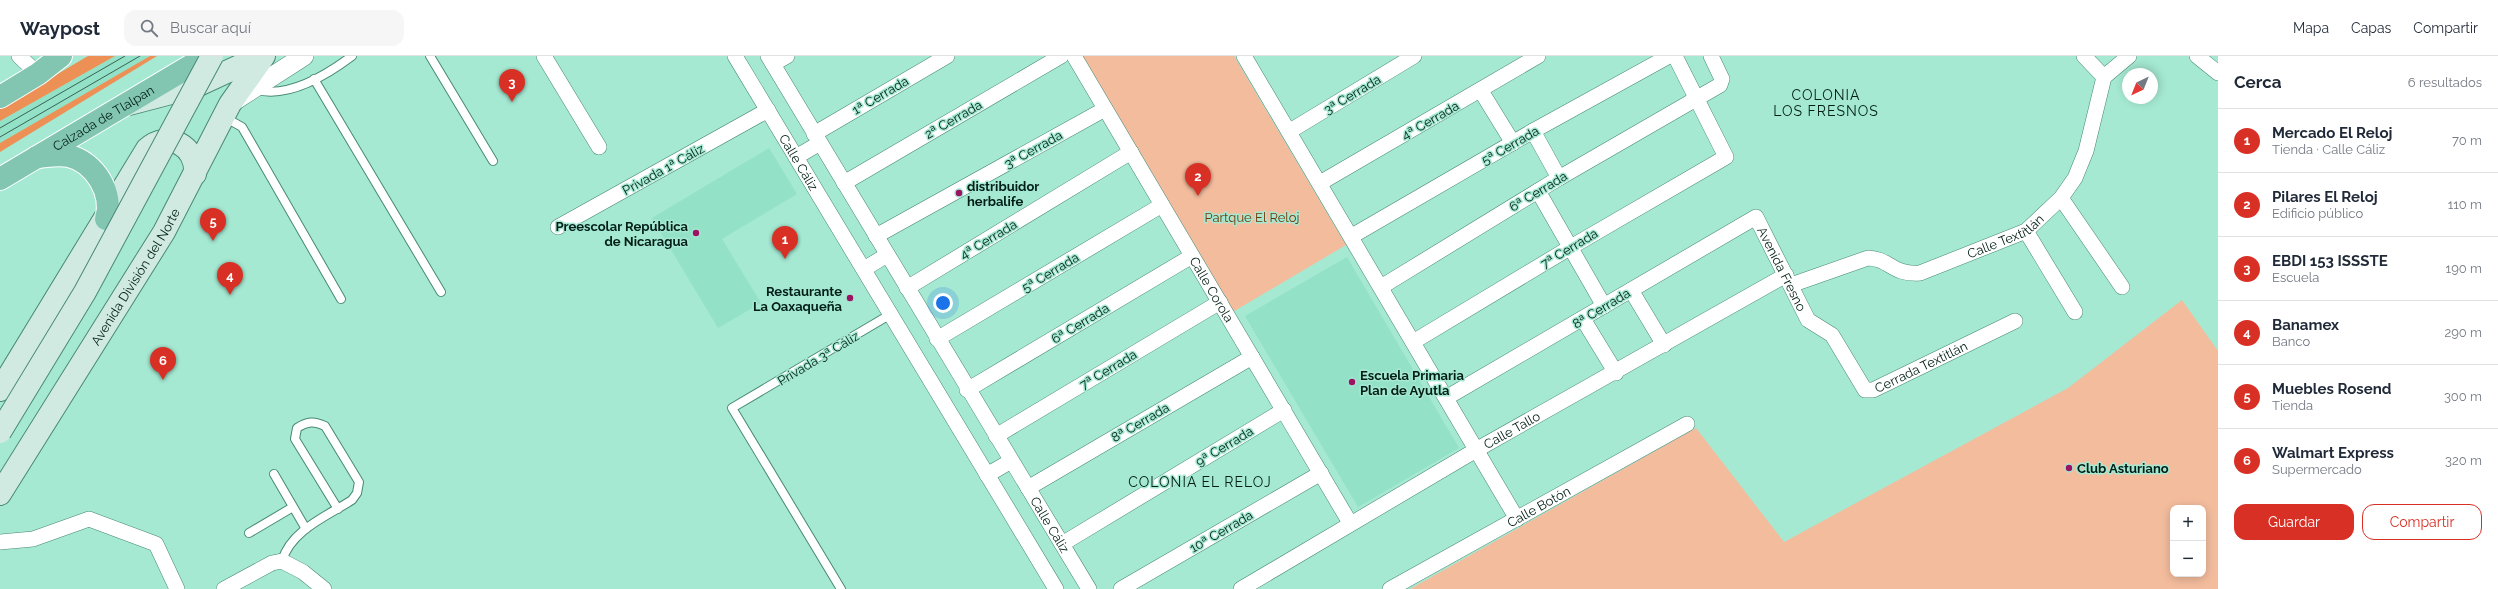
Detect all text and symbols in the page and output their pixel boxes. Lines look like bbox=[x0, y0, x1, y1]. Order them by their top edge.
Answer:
search box bbox=[124, 10, 404, 46]
text: Waypost bbox=[20, 17, 100, 39]
icon: search bbox=[138, 17, 160, 39]
text: Buscar aquí bbox=[170, 19, 251, 37]
text: Mapa bbox=[2293, 20, 2329, 36]
text: Capas bbox=[2351, 20, 2391, 36]
text: Compartir bbox=[2413, 20, 2478, 36]
north arrow bbox=[2122, 68, 2158, 104]
pin: 3 bbox=[499, 69, 525, 102]
street label: 3ª Cerrada bbox=[1321, 72, 1383, 117]
text: Cerca bbox=[2234, 72, 2282, 92]
street label: 1ª Cerrada bbox=[849, 73, 911, 118]
text: 6 resultados bbox=[2408, 75, 2482, 90]
street label: Calzada de Tlalpan bbox=[50, 82, 157, 154]
district label: COLONIA LOS FRESNOS bbox=[1773, 87, 1879, 119]
street label: 2ª Cerrada bbox=[922, 97, 985, 142]
street label: 4ª Cerrada bbox=[1399, 98, 1462, 143]
street label: 5ª Cerrada bbox=[1479, 123, 1542, 168]
text: Mercado El Reloj bbox=[2272, 124, 2392, 142]
street label: 3ª Cerrada bbox=[1002, 127, 1065, 171]
street label: Calle Cáliz bbox=[776, 132, 821, 193]
text: 1 bbox=[2244, 133, 2250, 148]
text: 70 m bbox=[2452, 133, 2482, 148]
street label: Privada 1ª Cáliz bbox=[620, 141, 707, 198]
text: Tienda · Calle Cáliz bbox=[2272, 142, 2385, 157]
pin: 2 bbox=[1185, 163, 1211, 196]
street label: 6ª Cerrada bbox=[1507, 168, 1570, 215]
place label: distribuidor herbalife bbox=[967, 179, 1039, 209]
marker: distribuidor herbalife bbox=[954, 188, 964, 198]
text: Pilares El Reloj bbox=[2272, 188, 2378, 206]
text: 2 bbox=[2243, 197, 2251, 212]
text: 110 m bbox=[2448, 197, 2482, 212]
street label: Avenida División del Norte bbox=[88, 206, 183, 348]
text: Edificio público bbox=[2272, 206, 2363, 221]
pin: 5 bbox=[200, 208, 226, 241]
park label: Partque El Reloj bbox=[1204, 210, 1300, 225]
street label: Calle Textitlán bbox=[1965, 211, 2047, 262]
street label: 4ª Cerrada bbox=[957, 217, 1020, 262]
place label: Preescolar República de Nicaragua bbox=[555, 219, 689, 249]
street label: Avenida Fresno bbox=[1754, 224, 1809, 314]
pin: 1 bbox=[772, 226, 798, 259]
street label: 7ª Cerrada bbox=[1538, 226, 1600, 271]
marker: Preescolar República de Nicaragua bbox=[691, 228, 701, 238]
street label: 5ª Cerrada bbox=[1019, 250, 1082, 295]
text: EBDI 153 ISSSTE bbox=[2272, 252, 2388, 270]
street label: Calle Corola bbox=[1186, 254, 1237, 325]
text: 3 bbox=[2243, 261, 2251, 276]
text: 190 m bbox=[2446, 261, 2482, 276]
pin: 4 bbox=[217, 262, 243, 295]
text: Escuela bbox=[2272, 270, 2319, 285]
place label: Restaurante La Oaxaqueña bbox=[753, 284, 843, 314]
street label: 8ª Cerrada bbox=[1570, 285, 1633, 331]
marker: Restaurante La Oaxaqueña bbox=[845, 293, 855, 303]
your location bbox=[933, 293, 953, 313]
street label: 6ª Cerrada bbox=[1049, 300, 1112, 347]
text: Banamex bbox=[2272, 316, 2339, 334]
text: 4 bbox=[2243, 325, 2251, 340]
text: 290 m bbox=[2444, 325, 2482, 340]
street label: Privada 3ª Cáliz bbox=[775, 328, 862, 389]
text: Banco bbox=[2272, 334, 2310, 349]
street label: Cerrada Textitlán bbox=[1872, 338, 1970, 396]
pin: 6 bbox=[150, 347, 176, 380]
street label: 7ª Cerrada bbox=[1077, 347, 1139, 392]
place label: Escuela Primaria Plan de Ayutla bbox=[1360, 368, 1464, 398]
marker: Escuela Primaria Plan de Ayutla bbox=[1347, 377, 1357, 387]
text: Muebles Rosend bbox=[2272, 380, 2391, 398]
text: 5 bbox=[2243, 389, 2251, 404]
text: 300 m bbox=[2444, 389, 2482, 404]
text: Tienda bbox=[2272, 398, 2313, 413]
street label: 8ª Cerrada bbox=[1109, 400, 1172, 445]
street label: Calle Tallo bbox=[1481, 408, 1543, 452]
street label: 9ª Cerrada bbox=[1193, 423, 1256, 469]
text: Walmart Express bbox=[2272, 444, 2394, 462]
text: 6 bbox=[2243, 453, 2251, 468]
text: 320 m bbox=[2445, 453, 2482, 468]
place label: Club Asturiano bbox=[2077, 461, 2169, 476]
text: Supermercado bbox=[2272, 462, 2362, 477]
marker: Club Asturiano bbox=[2064, 463, 2074, 473]
district label: COLONIA EL RELOJ bbox=[1128, 474, 1272, 490]
street label: Calle Botón bbox=[1505, 483, 1573, 530]
street label: Calle Cáliz bbox=[1027, 494, 1072, 556]
button: Guardar bbox=[2234, 504, 2354, 540]
button: Compartir bbox=[2362, 504, 2482, 540]
map controls bbox=[2170, 505, 2206, 577]
button: + bbox=[2170, 505, 2206, 541]
street label: 10ª Cerrada bbox=[1187, 507, 1255, 556]
button: − bbox=[2170, 541, 2206, 577]

